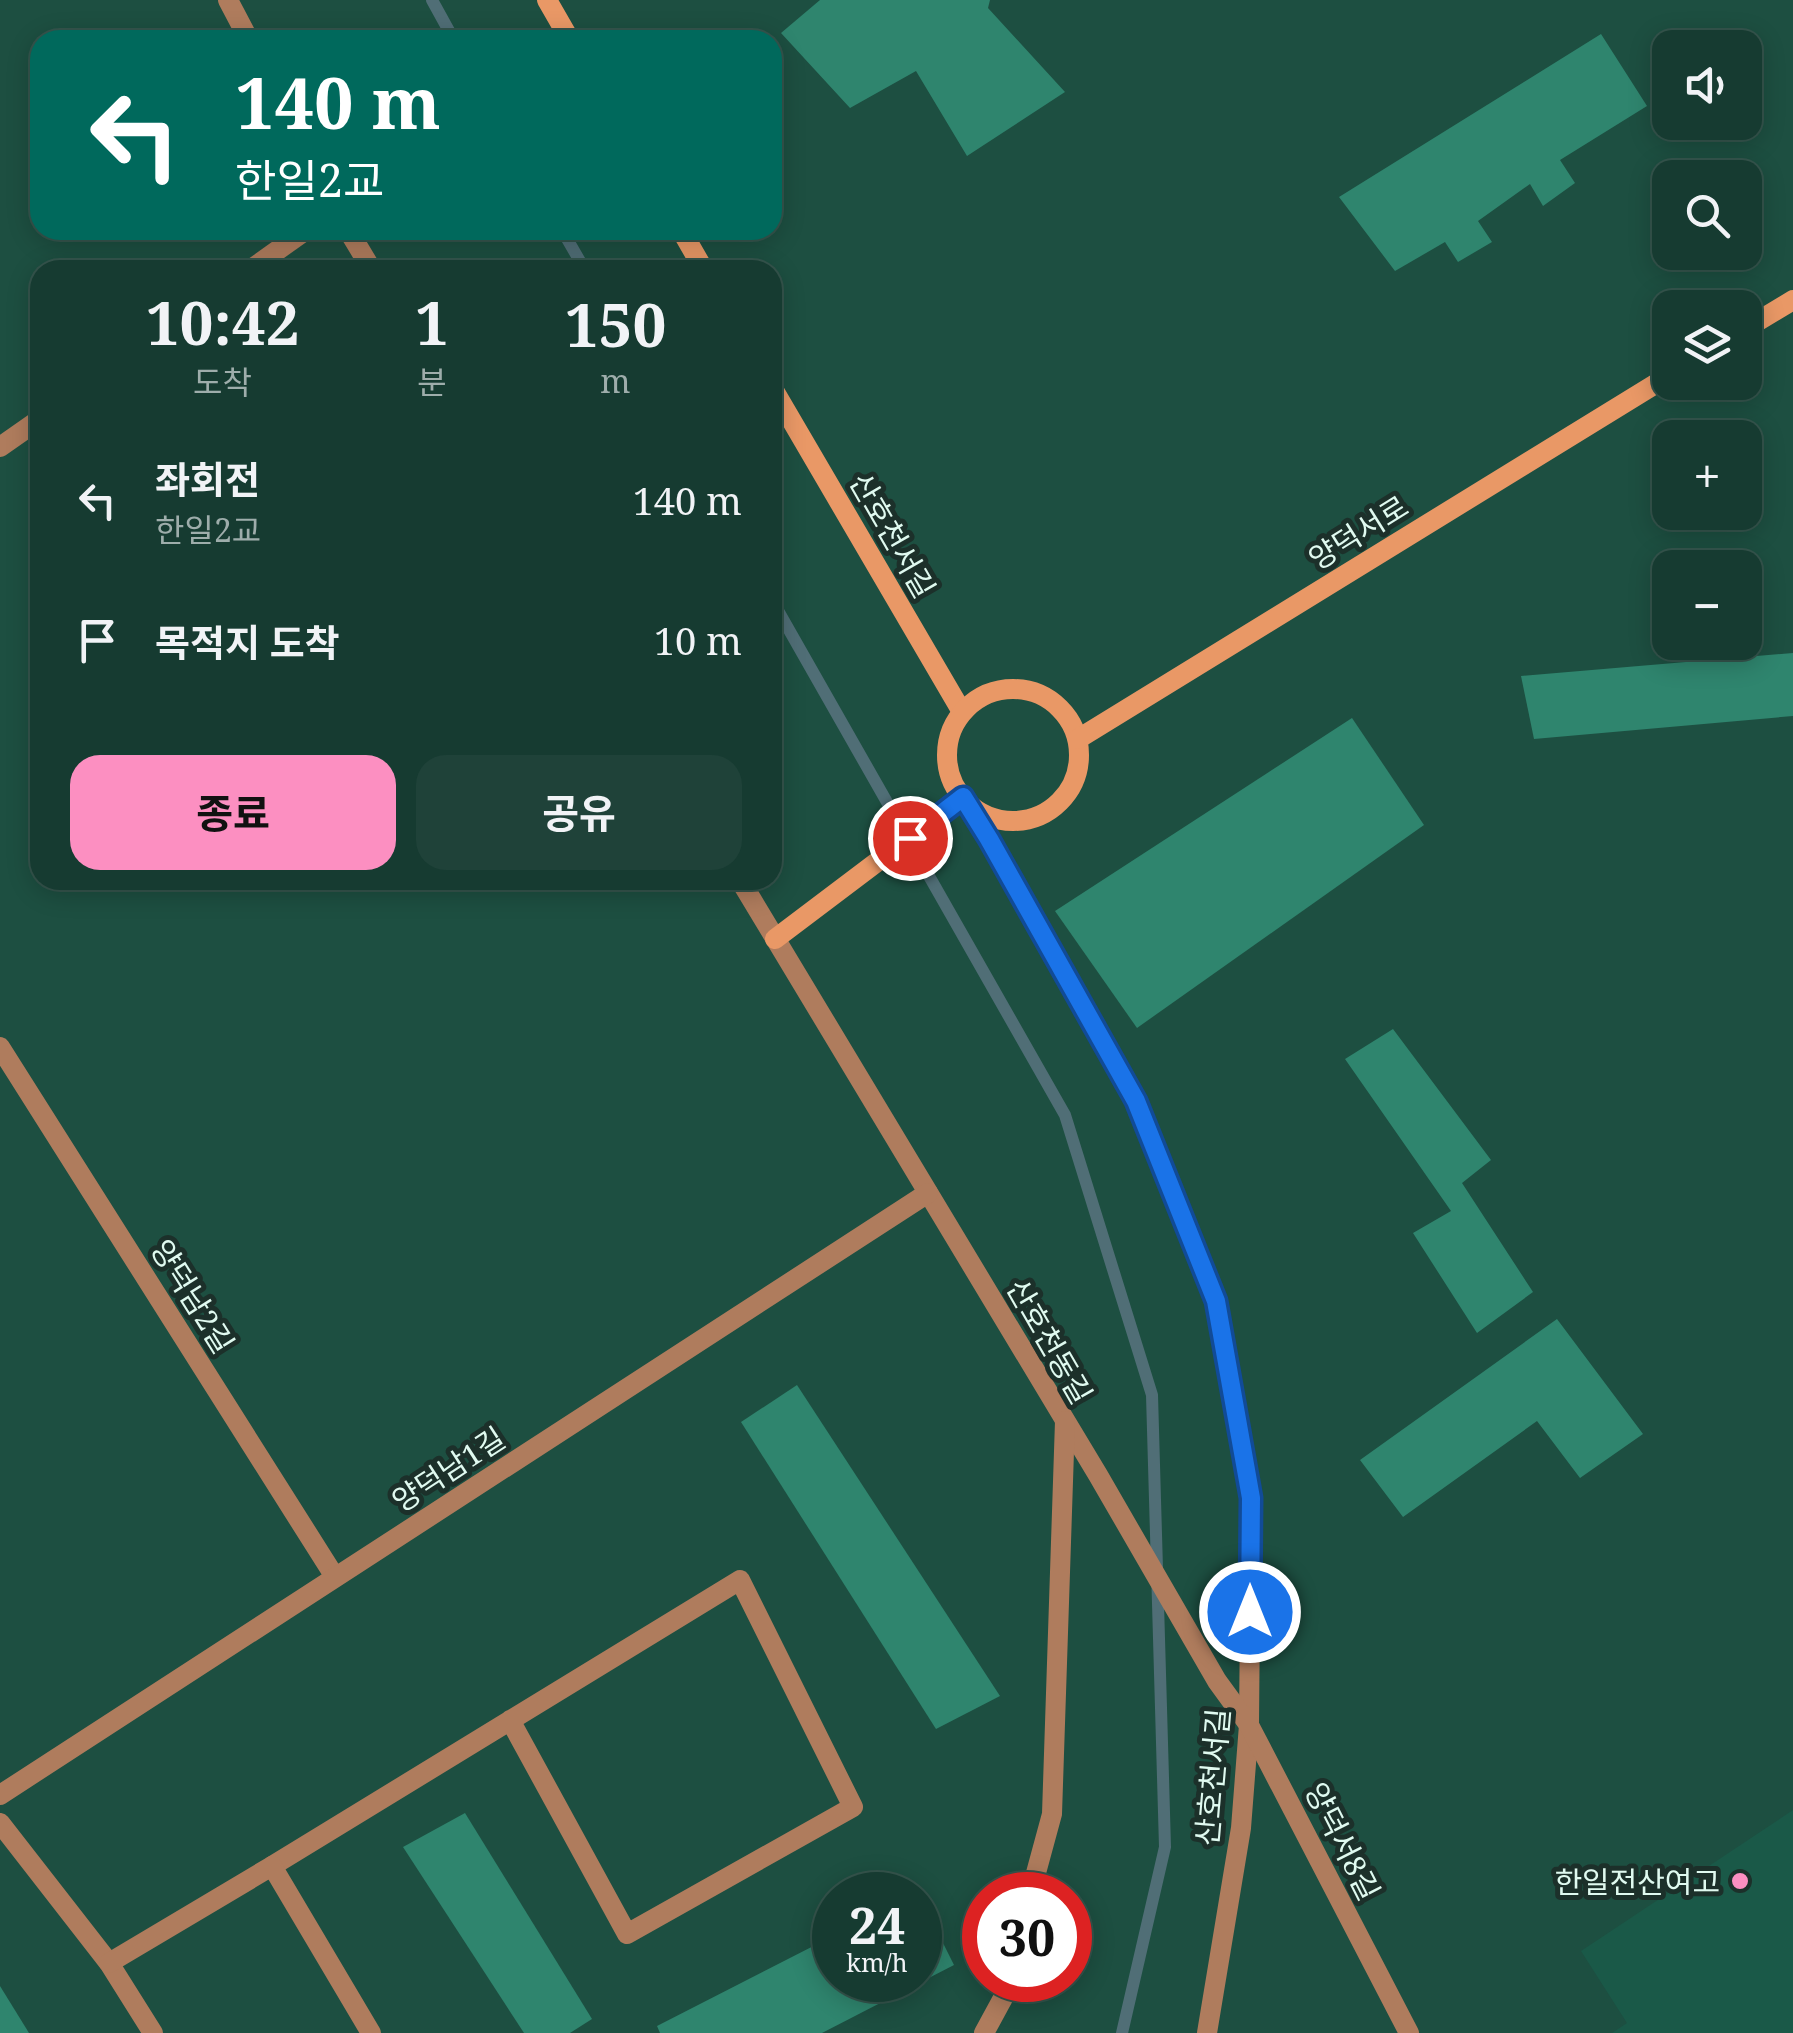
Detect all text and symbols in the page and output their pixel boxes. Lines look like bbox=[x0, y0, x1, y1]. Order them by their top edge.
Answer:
map controls bbox=[1652, 30, 1762, 660]
button: sound bbox=[1652, 30, 1762, 140]
text: 140 m bbox=[235, 54, 441, 150]
icon: left bbox=[70, 70, 200, 200]
text: 한일2교 bbox=[235, 149, 384, 210]
button: search bbox=[1652, 160, 1762, 270]
text: 10:42 bbox=[146, 281, 299, 363]
text: 1 bbox=[415, 281, 449, 363]
text: 150 bbox=[565, 283, 666, 365]
button: layers bbox=[1652, 290, 1762, 400]
text: m bbox=[600, 359, 631, 402]
text: 도착 bbox=[193, 360, 252, 403]
text: 분 bbox=[417, 360, 447, 403]
button: + bbox=[1652, 420, 1762, 530]
text: 좌회전 bbox=[155, 453, 260, 505]
street label: 산호천서길 bbox=[841, 465, 945, 605]
icon: left bbox=[70, 473, 125, 528]
text: 140 m bbox=[632, 474, 742, 526]
street label: 양덕서로 bbox=[1300, 485, 1416, 579]
text: 한일2교 bbox=[155, 508, 261, 551]
button: − bbox=[1652, 550, 1762, 660]
icon: arrive bbox=[70, 613, 125, 668]
text: 10 m bbox=[654, 614, 742, 666]
text: 목적지 도착 bbox=[155, 616, 340, 668]
button: 종료 bbox=[70, 755, 396, 870]
button: 공유 bbox=[416, 755, 742, 870]
pin bbox=[868, 796, 953, 881]
icon: arrive bbox=[883, 811, 938, 866]
street label: 양덕남2길 bbox=[142, 1231, 244, 1361]
street label: 산호천동길 bbox=[998, 1271, 1102, 1411]
street label: 양덕남1길 bbox=[384, 1417, 512, 1521]
position arrow bbox=[1198, 1560, 1302, 1664]
street label: 산호천서길 bbox=[1186, 1706, 1238, 1848]
street label: 양덕서8길 bbox=[1296, 1775, 1390, 1907]
place label: 한일전산여고 bbox=[1554, 1861, 1720, 1902]
marker: 한일전산여고 bbox=[1729, 1870, 1751, 1892]
speed limit sign: 30 bbox=[962, 1872, 1092, 2002]
text: 24 bbox=[849, 1891, 905, 1959]
text: km/h bbox=[846, 1945, 908, 1979]

